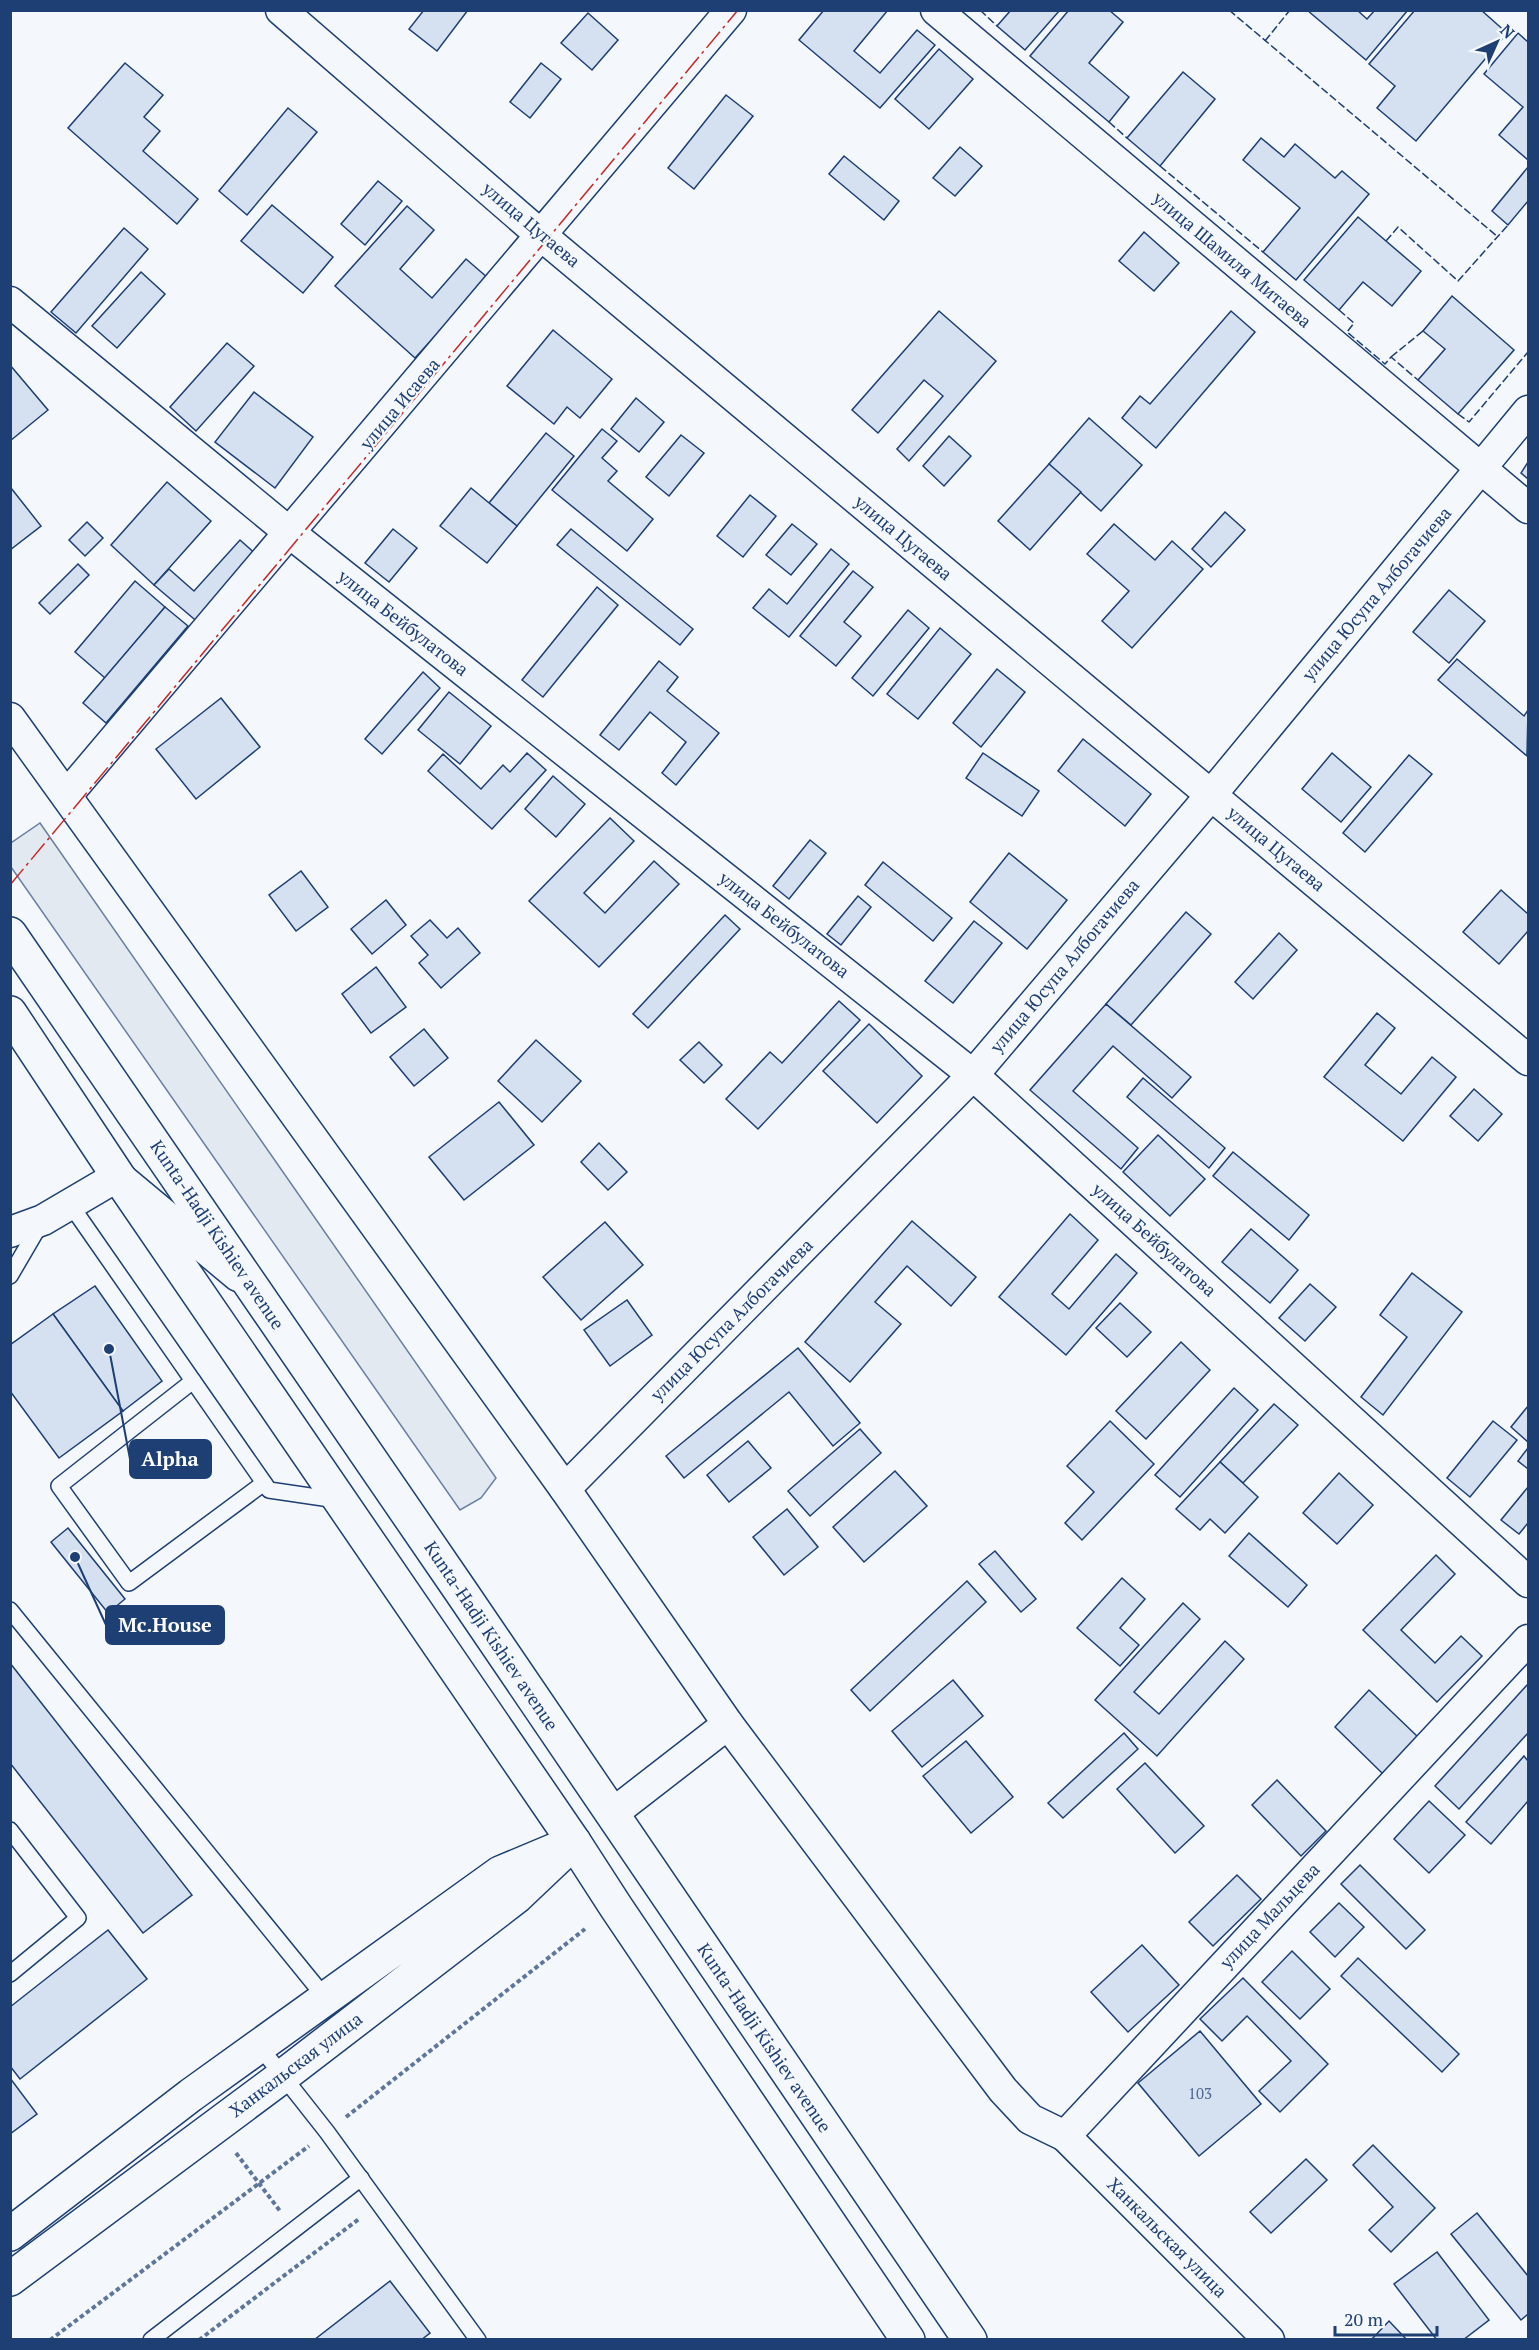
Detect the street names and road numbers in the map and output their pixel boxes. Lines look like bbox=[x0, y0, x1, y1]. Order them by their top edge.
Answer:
street label: улица Цугаева bbox=[477, 176, 586, 272]
street label: улица Шамиля Митаева bbox=[1148, 185, 1317, 333]
street label: улица Исаева bbox=[353, 353, 445, 455]
street label: улица Цугаева bbox=[849, 489, 958, 585]
street label: улица Юсупа Албогачиева bbox=[1296, 501, 1456, 686]
street label: улица Бейбулатова bbox=[333, 563, 474, 681]
street label: улица Цугаева bbox=[1222, 800, 1331, 896]
street label: улица Бейбулатова bbox=[714, 865, 855, 983]
street label: улица Юсупа Албогачиева bbox=[984, 873, 1144, 1058]
street label: Kunta-Hadji Kishiev avenue bbox=[145, 1135, 290, 1334]
street label: улица Бейбулатова bbox=[1087, 1176, 1222, 1301]
street label: улица Юсупа Албогачиева bbox=[644, 1233, 818, 1406]
street label: Kunta-Hadji Kishiev avenue bbox=[419, 1536, 564, 1735]
street label: улица Мальцева bbox=[1213, 1857, 1325, 1974]
street label: Kunta-Hadji Kishiev avenue bbox=[692, 1938, 837, 2137]
street label: Ханкальская улица bbox=[224, 2006, 367, 2122]
street label: Ханкальская улица bbox=[1102, 2172, 1233, 2303]

